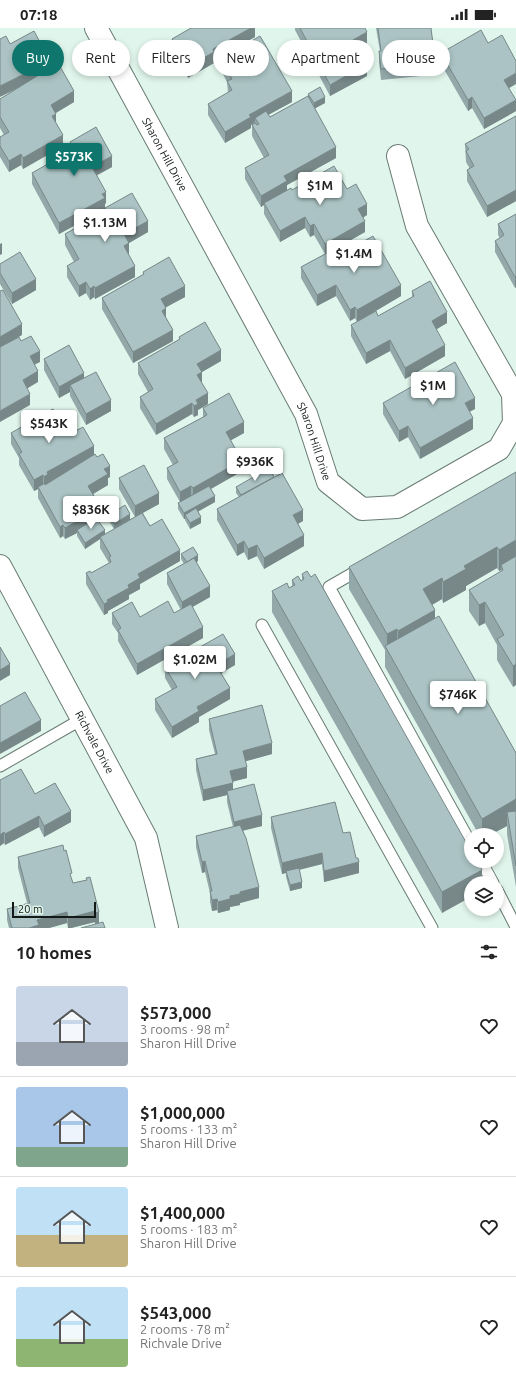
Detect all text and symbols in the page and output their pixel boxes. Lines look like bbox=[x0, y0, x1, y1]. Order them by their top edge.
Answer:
text: 07:18 bbox=[20, 6, 58, 23]
chip: Buy bbox=[12, 40, 64, 76]
chip: Rent bbox=[72, 40, 130, 76]
chip: Filters bbox=[138, 40, 205, 76]
chip: New bbox=[213, 40, 269, 76]
chip: Apartment bbox=[277, 40, 374, 76]
chip: House bbox=[382, 40, 450, 76]
street label: Sharon Hill Drive bbox=[140, 116, 190, 193]
pin: $573K bbox=[46, 143, 102, 177]
text: $573K bbox=[55, 149, 93, 163]
pin: $1M bbox=[301, 172, 339, 206]
text: $1M bbox=[307, 178, 333, 192]
pin: $1.13M bbox=[72, 209, 138, 243]
text: $1.13M bbox=[83, 215, 127, 229]
pin: $1.4M bbox=[326, 240, 382, 274]
text: $1.4M bbox=[336, 246, 372, 260]
pin: $1M bbox=[414, 372, 452, 406]
text: $1M bbox=[420, 378, 446, 392]
street label: Sharon Hill Drive bbox=[295, 400, 333, 482]
pin: $543K bbox=[21, 410, 77, 444]
text: $543K bbox=[30, 416, 68, 430]
pin: $936K bbox=[227, 448, 283, 482]
text: $936K bbox=[236, 454, 274, 468]
pin: $836K bbox=[63, 496, 119, 530]
text: $836K bbox=[72, 502, 110, 516]
pin: $1.02M bbox=[162, 646, 228, 680]
text: $1.02M bbox=[173, 652, 217, 666]
pin: $746K bbox=[430, 681, 486, 715]
text: $746K bbox=[439, 687, 477, 701]
street label: Richvale Drive bbox=[73, 709, 116, 776]
map controls bbox=[464, 828, 504, 916]
button: locate bbox=[464, 828, 504, 868]
button: layers bbox=[464, 876, 504, 916]
scale bar bbox=[12, 900, 96, 919]
text: 20 m bbox=[18, 903, 42, 915]
icon: filters bbox=[478, 941, 500, 963]
text: 10 homes bbox=[16, 943, 92, 962]
icon: home bbox=[48, 1002, 96, 1050]
text: $573,000 bbox=[140, 1003, 211, 1022]
icon: heart bbox=[478, 1015, 500, 1037]
text: 3 rooms · 98 m² bbox=[140, 1022, 230, 1036]
text: Sharon Hill Drive bbox=[140, 1036, 237, 1050]
icon: home bbox=[48, 1103, 96, 1151]
text: $1,000,000 bbox=[140, 1103, 225, 1122]
icon: heart bbox=[478, 1116, 500, 1138]
text: 5 rooms · 133 m² bbox=[140, 1122, 237, 1136]
text: Sharon Hill Drive bbox=[140, 1136, 237, 1150]
icon: home bbox=[48, 1203, 96, 1251]
text: $1,400,000 bbox=[140, 1203, 225, 1222]
icon: heart bbox=[478, 1216, 500, 1238]
text: 5 rooms · 183 m² bbox=[140, 1222, 237, 1236]
text: Sharon Hill Drive bbox=[140, 1236, 237, 1250]
icon: home bbox=[48, 1303, 96, 1351]
text: $543,000 bbox=[140, 1303, 211, 1322]
icon: heart bbox=[478, 1316, 500, 1338]
text: 2 rooms · 78 m² bbox=[140, 1322, 230, 1336]
text: Richvale Drive bbox=[140, 1336, 222, 1350]

